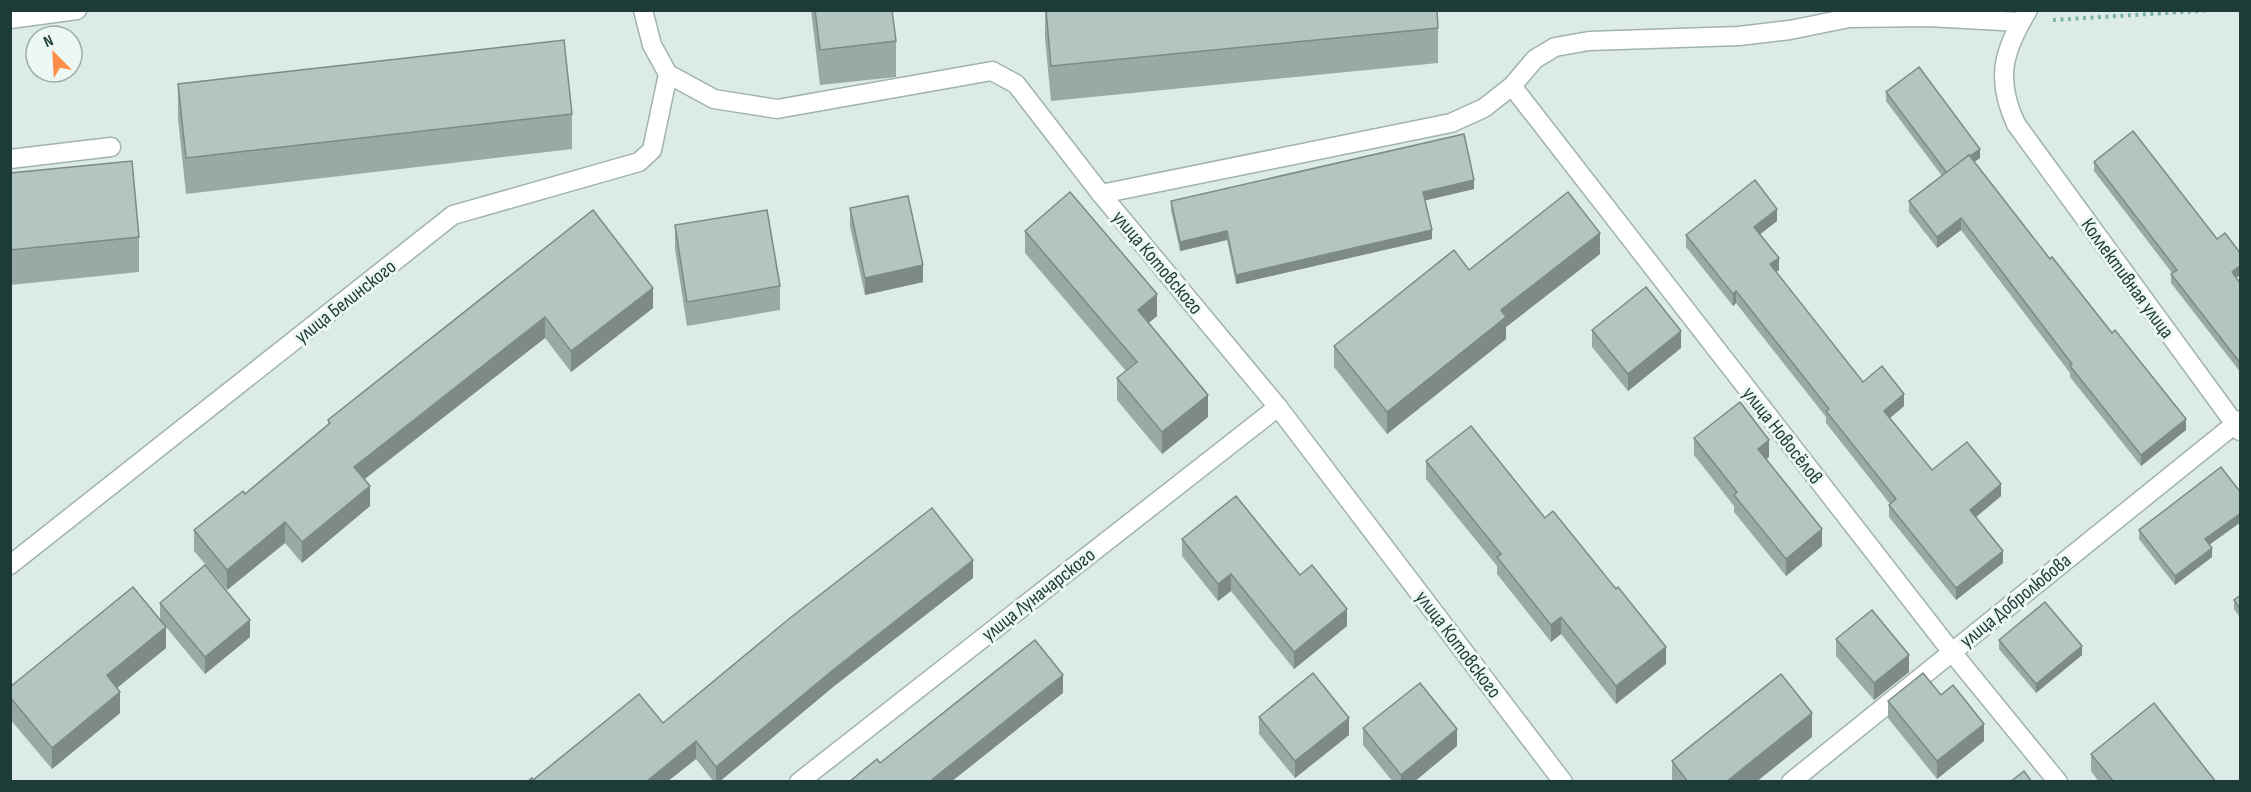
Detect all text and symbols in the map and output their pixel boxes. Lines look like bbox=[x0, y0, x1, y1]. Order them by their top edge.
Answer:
north arrow bbox=[24, 24, 84, 84]
text: N bbox=[41, 31, 56, 52]
street label: улица Котовского bbox=[1107, 206, 1208, 319]
street label: Коллективная улица bbox=[2076, 214, 2179, 343]
street label: улица Белинского bbox=[290, 255, 401, 349]
street label: улица Новосёлов bbox=[1737, 382, 1828, 489]
street label: улица Луначарского bbox=[977, 543, 1100, 647]
street label: улица Добролюбова bbox=[1955, 549, 2076, 653]
street label: улица Котовского bbox=[1410, 586, 1506, 703]

